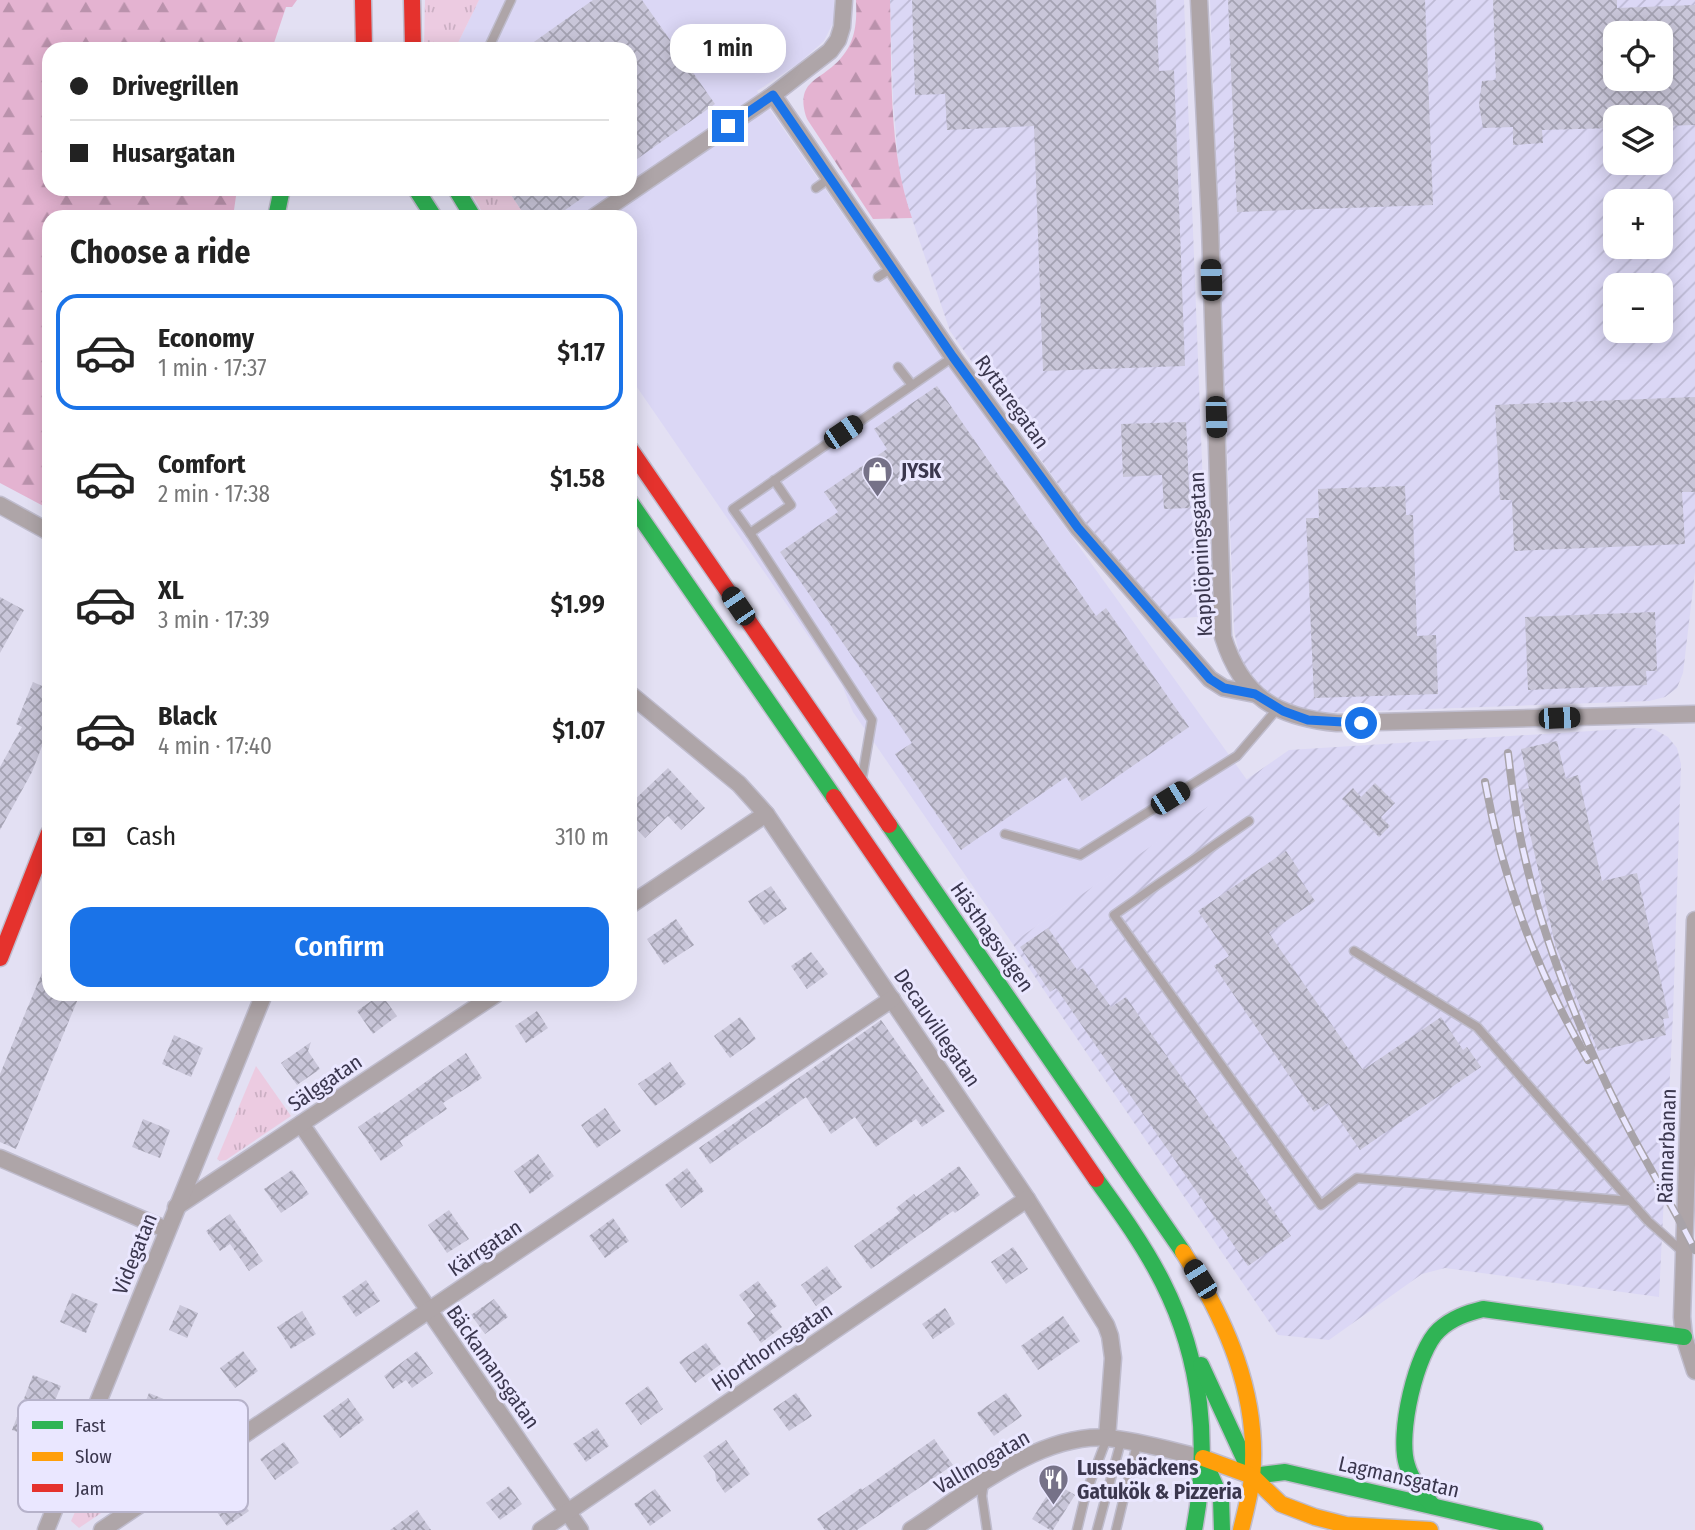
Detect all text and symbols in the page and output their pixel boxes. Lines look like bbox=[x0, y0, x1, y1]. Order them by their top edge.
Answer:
map controls bbox=[1603, 21, 1673, 343]
button: locate bbox=[1603, 21, 1673, 91]
callout: 1 min bbox=[670, 24, 786, 74]
text: 1 min bbox=[703, 34, 753, 62]
text: Drivegrillen bbox=[112, 71, 239, 102]
button: layers bbox=[1603, 105, 1673, 175]
route end bbox=[712, 110, 744, 142]
text: Husargatan bbox=[112, 138, 235, 169]
button: + bbox=[1603, 189, 1673, 259]
text: Choose a ride bbox=[70, 233, 251, 271]
car bbox=[1200, 259, 1223, 301]
button: − bbox=[1603, 273, 1673, 343]
icon: car bbox=[74, 321, 137, 384]
text: Economy bbox=[158, 323, 254, 354]
text: $1.17 bbox=[557, 337, 605, 368]
street label: Ryttaregatan bbox=[969, 350, 1055, 454]
text: 1 min · 17:37 bbox=[158, 354, 267, 382]
car bbox=[1205, 396, 1228, 438]
car bbox=[820, 412, 867, 452]
icon: car bbox=[74, 447, 137, 510]
text: Comfort bbox=[158, 449, 246, 480]
shop icon: JYSK bbox=[861, 454, 895, 498]
place label: JYSK bbox=[900, 458, 942, 484]
text: $1.58 bbox=[550, 463, 605, 494]
street label: Kapplöpningsgatan bbox=[1184, 471, 1218, 637]
text: 2 min · 17:38 bbox=[158, 480, 270, 508]
icon: car bbox=[74, 573, 137, 636]
text: XL bbox=[158, 575, 184, 606]
car bbox=[718, 583, 759, 629]
text: $1.99 bbox=[551, 589, 605, 620]
text: 3 min · 17:39 bbox=[158, 606, 270, 634]
icon: car bbox=[74, 699, 137, 762]
text: Black bbox=[158, 701, 217, 732]
route start bbox=[1345, 707, 1377, 739]
car bbox=[1538, 707, 1581, 729]
text: $1.07 bbox=[552, 715, 605, 746]
text: 4 min · 17:40 bbox=[158, 732, 272, 760]
car bbox=[1147, 778, 1194, 818]
icon: cash bbox=[70, 818, 108, 856]
text: Cash bbox=[126, 821, 176, 852]
text: 310 m bbox=[555, 823, 609, 851]
street label: Hästhagsvägen bbox=[945, 877, 1039, 997]
button: Confirm bbox=[70, 907, 609, 987]
street label: Decauvillegatan bbox=[888, 964, 986, 1092]
street label: Sälggatan bbox=[283, 1049, 367, 1117]
street label: Rännarbanan bbox=[1652, 1088, 1682, 1204]
street label: Videgatan bbox=[107, 1210, 163, 1298]
street label: Kärrgatan bbox=[443, 1214, 527, 1282]
car bbox=[1180, 1256, 1221, 1302]
street label: Hjorthornsgatan bbox=[706, 1297, 838, 1397]
street label: Bäckamansgatan bbox=[441, 1300, 545, 1434]
legend bbox=[18, 1400, 248, 1512]
text: Fast bbox=[75, 1414, 106, 1437]
street label: Vallmogatan bbox=[930, 1424, 1034, 1500]
text: Slow bbox=[75, 1445, 112, 1468]
street label: Lagmansgatan bbox=[1336, 1450, 1462, 1504]
place label: Lussebäckens Gatukök & Pizzeria bbox=[1077, 1455, 1242, 1505]
restaurant icon: Lussebäckens Gatukök & Pizzeria bbox=[1037, 1463, 1071, 1507]
text: Jam bbox=[75, 1477, 104, 1500]

